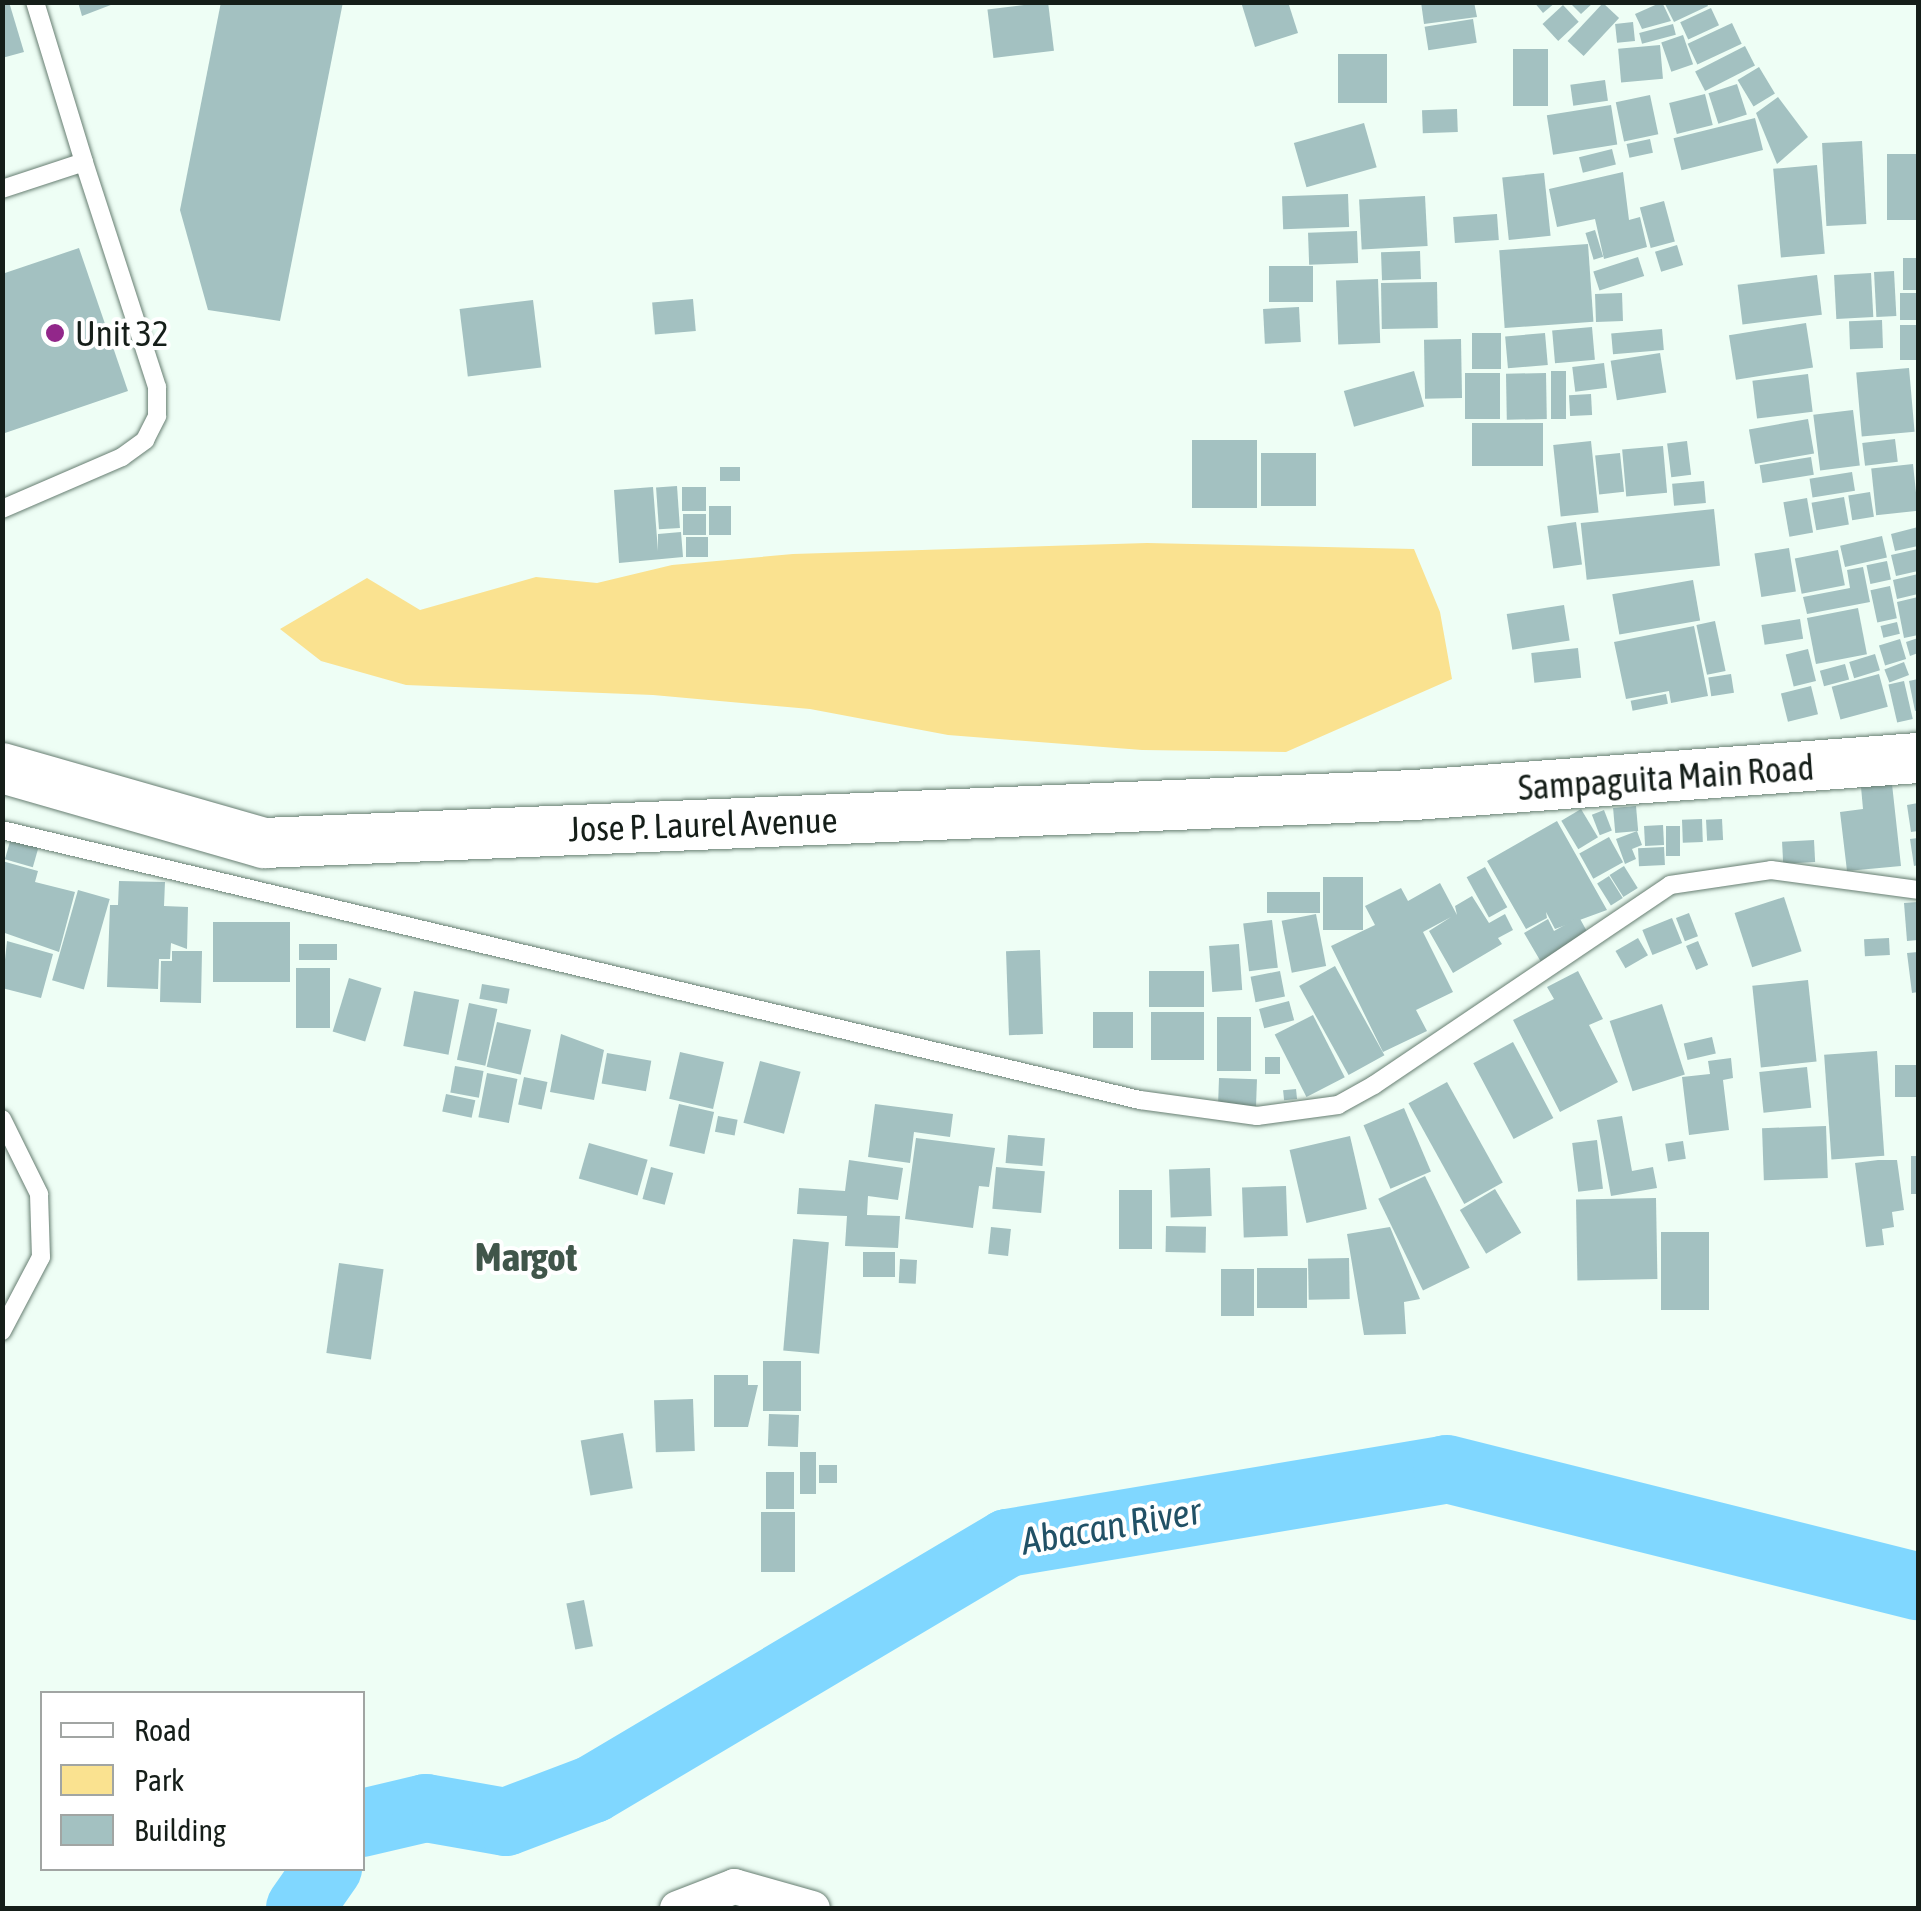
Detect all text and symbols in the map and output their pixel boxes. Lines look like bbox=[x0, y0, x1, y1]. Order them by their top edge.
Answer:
place label: Unit 32 bbox=[75, 312, 168, 354]
marker: Unit 32 bbox=[44, 322, 66, 344]
street label: Sampaguita Main Road bbox=[1517, 746, 1815, 808]
street label: Jose P. Laurel Avenue bbox=[568, 798, 838, 850]
district label: Margot bbox=[475, 1233, 577, 1281]
water label: Abacan River bbox=[1018, 1488, 1204, 1564]
legend bbox=[40, 1691, 365, 1871]
text: Road bbox=[134, 1713, 191, 1747]
text: Park bbox=[134, 1763, 184, 1797]
text: Building bbox=[134, 1813, 226, 1847]

